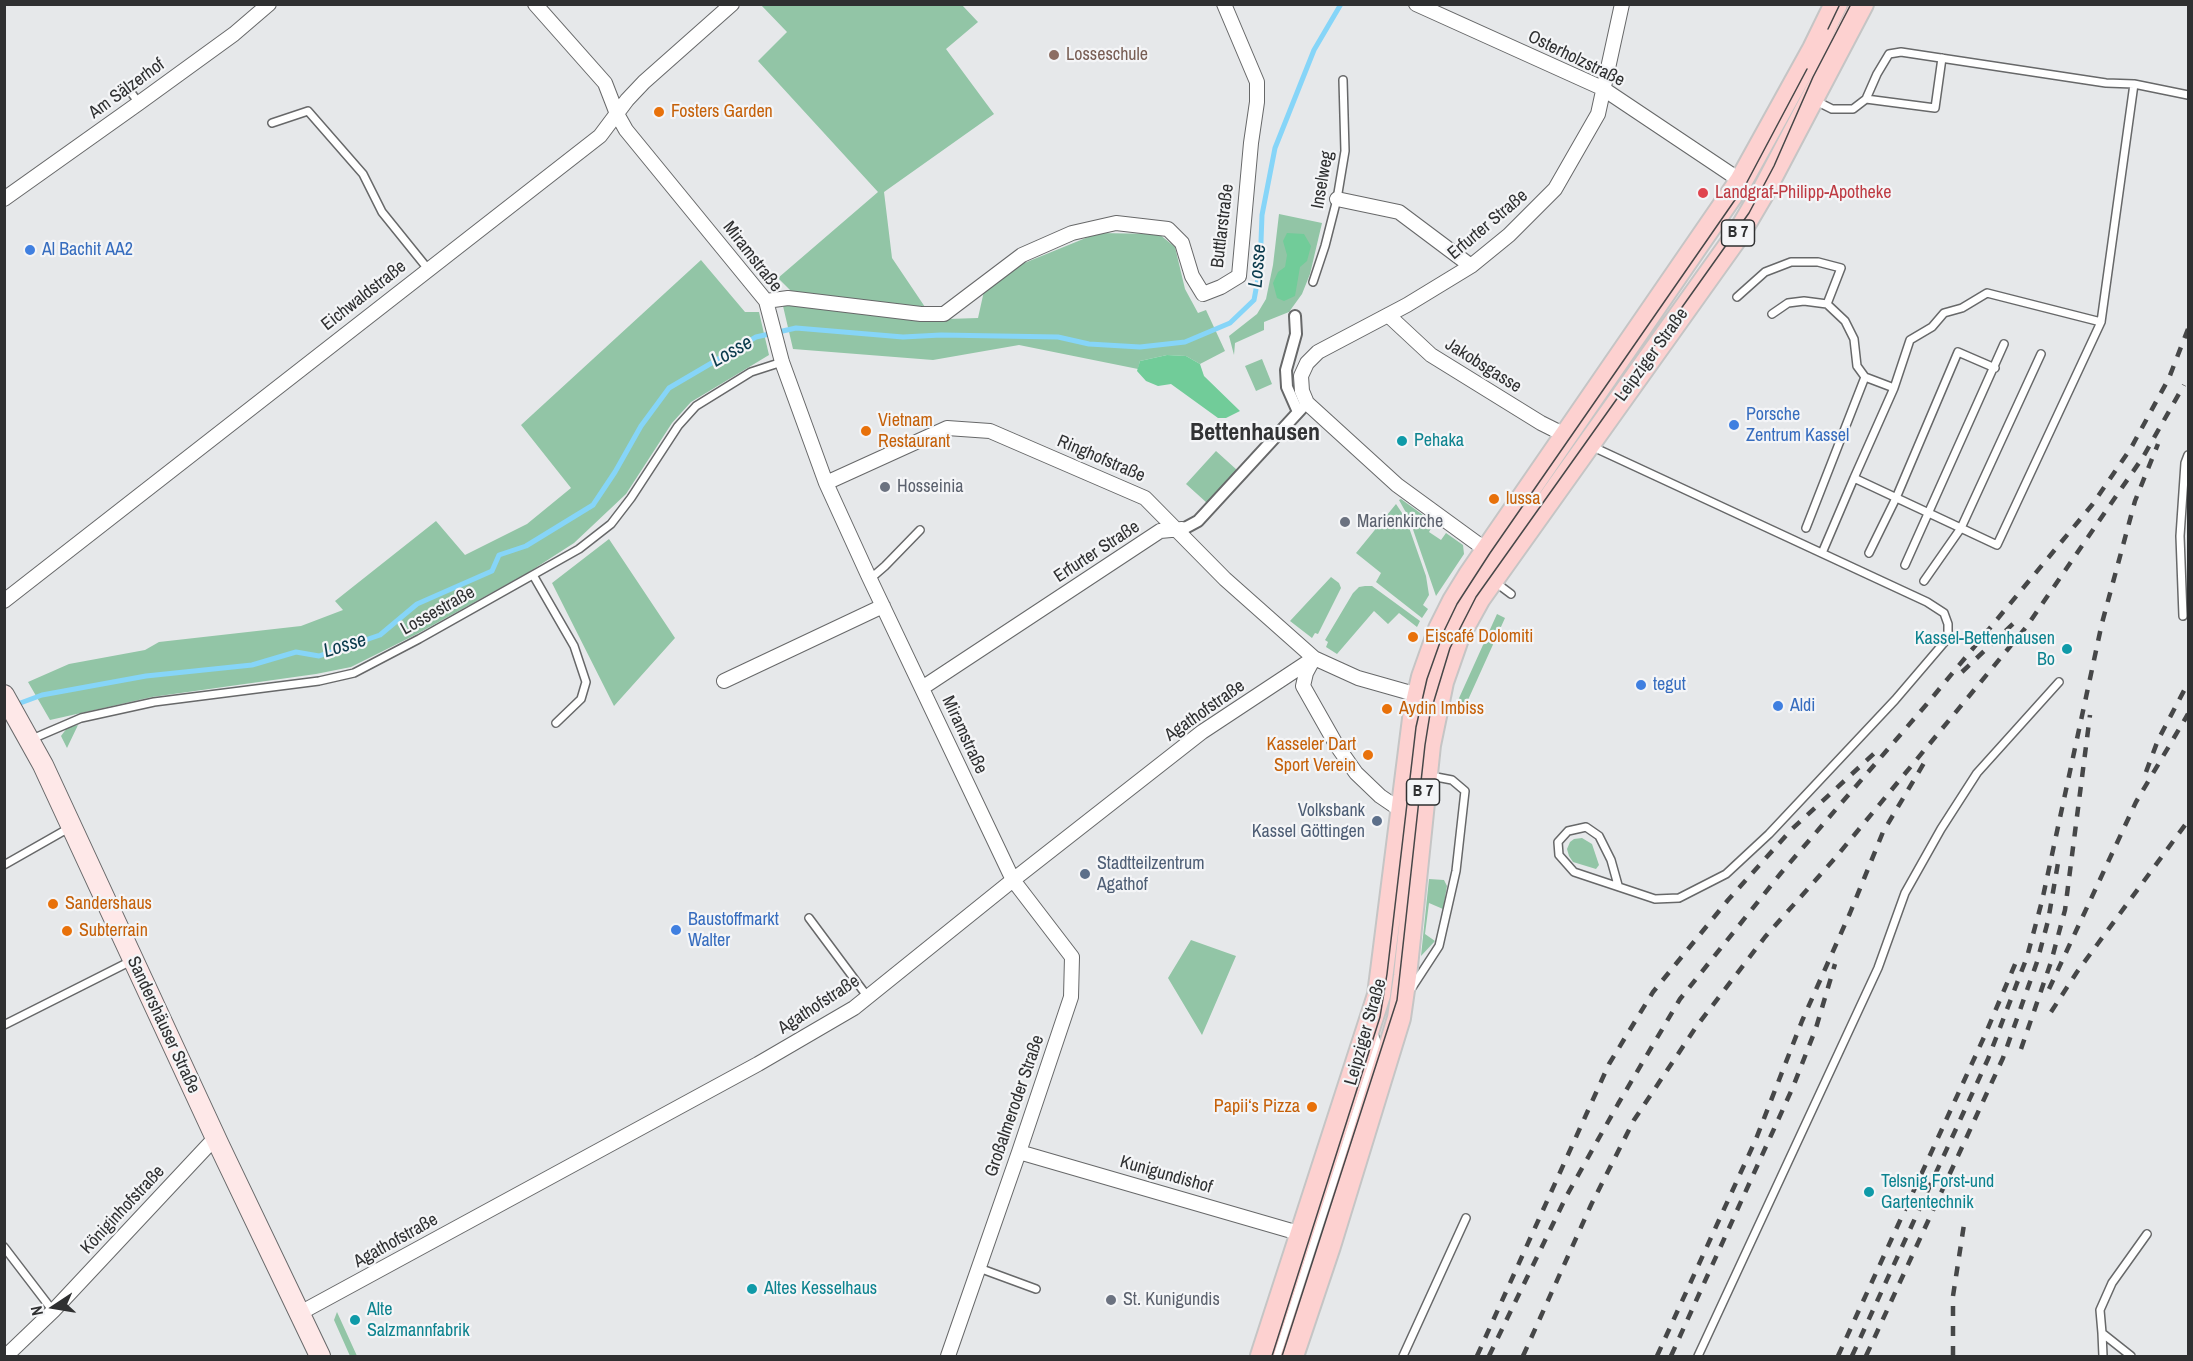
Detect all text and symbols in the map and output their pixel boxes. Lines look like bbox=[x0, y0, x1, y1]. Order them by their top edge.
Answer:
street label: Osterholzstraße bbox=[1524, 26, 1628, 92]
place label: Losseschule bbox=[1066, 44, 1148, 66]
marker: Losseschule bbox=[1047, 48, 1061, 62]
street label: Am Sälzerhof bbox=[85, 54, 169, 124]
place label: Fosters Garden bbox=[671, 101, 773, 123]
marker: Fosters Garden bbox=[652, 105, 666, 119]
street label: Inselweg bbox=[1307, 149, 1339, 211]
place label: Landgraf-Philipp-Apotheke bbox=[1715, 182, 1891, 204]
street label: Buttlarstraße bbox=[1207, 183, 1239, 269]
street label: Erfurter Straße bbox=[1444, 185, 1532, 265]
marker: Landgraf-Philipp-Apotheke bbox=[1696, 186, 1710, 200]
street label: Miramstraße bbox=[718, 217, 786, 297]
road number: B 7 bbox=[1722, 220, 1754, 246]
place label: Al Bachit AA2 bbox=[42, 239, 133, 261]
marker: Al Bachit AA2 bbox=[23, 243, 37, 257]
water label: Losse bbox=[1244, 243, 1272, 289]
street label: Eichwaldstraße bbox=[317, 256, 411, 336]
street label: Leipziger Straße bbox=[1611, 304, 1693, 406]
water label: Losse bbox=[707, 331, 757, 373]
street label: Jakobsgasse bbox=[1441, 334, 1525, 398]
place label: Porsche Zentrum Kassel bbox=[1746, 404, 1849, 446]
place label: Vietnam Restaurant bbox=[878, 410, 950, 452]
marker: Porsche Zentrum Kassel bbox=[1727, 418, 1741, 432]
district label: Bettenhausen bbox=[1190, 420, 1320, 448]
marker: Vietnam Restaurant bbox=[859, 424, 873, 438]
place label: Pehaka bbox=[1414, 430, 1464, 452]
street label: Ringhofstraße bbox=[1054, 431, 1148, 487]
marker: Pehaka bbox=[1395, 434, 1409, 448]
place label: Hosseinia bbox=[897, 476, 963, 498]
marker: Hosseinia bbox=[878, 480, 892, 494]
place label: lussa bbox=[1506, 488, 1540, 510]
marker: lussa bbox=[1487, 492, 1501, 506]
place label: Marienkirche bbox=[1357, 511, 1443, 533]
marker: Marienkirche bbox=[1338, 515, 1352, 529]
street label: Erfurter Straße bbox=[1050, 516, 1144, 588]
street label: Lossestraße bbox=[397, 582, 479, 640]
place label: Eiscafé Dolomiti bbox=[1425, 626, 1533, 648]
water label: Losse bbox=[321, 628, 369, 664]
place label: Kassel-Bettenhausen Bo bbox=[1915, 628, 2055, 670]
marker: Eiscafé Dolomiti bbox=[1406, 630, 1420, 644]
marker: Kassel-Bettenhausen Bo bbox=[2060, 642, 2074, 656]
place label: tegut bbox=[1653, 674, 1686, 696]
street label: Agathofstraße bbox=[1161, 676, 1249, 746]
marker: tegut bbox=[1634, 678, 1648, 692]
street label: Miramstraße bbox=[937, 693, 991, 777]
place label: Aldi bbox=[1790, 695, 1815, 717]
place label: Aydin Imbiss bbox=[1399, 698, 1484, 720]
marker: Aldi bbox=[1771, 699, 1785, 713]
marker: Aydin Imbiss bbox=[1380, 702, 1394, 716]
place label: Kasseler Dart Sport Verein bbox=[1267, 734, 1356, 777]
marker: Kasseler Dart Sport Verein bbox=[1361, 748, 1375, 762]
road number: B 7 bbox=[1406, 779, 1440, 805]
place label: Volksbank Kassel Göttingen bbox=[1252, 800, 1365, 842]
marker: Volksbank Kassel Göttingen bbox=[1370, 814, 1384, 828]
place label: Stadtteilzentrum Agathof bbox=[1097, 853, 1204, 896]
marker: Stadtteilzentrum Agathof bbox=[1078, 867, 1092, 881]
place label: Sandershaus bbox=[65, 893, 152, 915]
marker: Sandershaus bbox=[46, 897, 60, 911]
place label: Baustoffmarkt Walter bbox=[688, 909, 779, 952]
place label: Subterrain bbox=[79, 920, 148, 942]
marker: Baustoffmarkt Walter bbox=[669, 923, 683, 937]
marker: Subterrain bbox=[60, 924, 74, 938]
street label: Sandershäuser Straße bbox=[122, 953, 204, 1097]
street label: Agathofstraße bbox=[774, 971, 864, 1039]
street label: Leipziger Straße bbox=[1340, 976, 1392, 1088]
street label: Großalmeroder Straße bbox=[981, 1032, 1049, 1180]
place label: Papii‘s Pizza bbox=[1214, 1096, 1300, 1118]
marker: Papii‘s Pizza bbox=[1305, 1100, 1319, 1114]
street label: Kunigundishof bbox=[1117, 1151, 1215, 1199]
street label: Königinhofstraße bbox=[76, 1161, 170, 1259]
place label: Telsnig Forst-und Gartentechnik bbox=[1881, 1171, 1994, 1214]
marker: Telsnig Forst-und Gartentechnik bbox=[1862, 1185, 1876, 1199]
street label: Agathofstraße bbox=[350, 1209, 442, 1273]
north arrow bbox=[24, 1277, 84, 1337]
place label: Altes Kesselhaus bbox=[764, 1278, 877, 1300]
marker: Altes Kesselhaus bbox=[745, 1282, 759, 1296]
place label: St. Kunigundis bbox=[1123, 1289, 1220, 1311]
marker: St. Kunigundis bbox=[1104, 1293, 1118, 1307]
place label: Alte Salzmannfabrik bbox=[367, 1299, 470, 1342]
text: N bbox=[25, 1304, 48, 1318]
marker: Alte Salzmannfabrik bbox=[348, 1313, 362, 1327]

